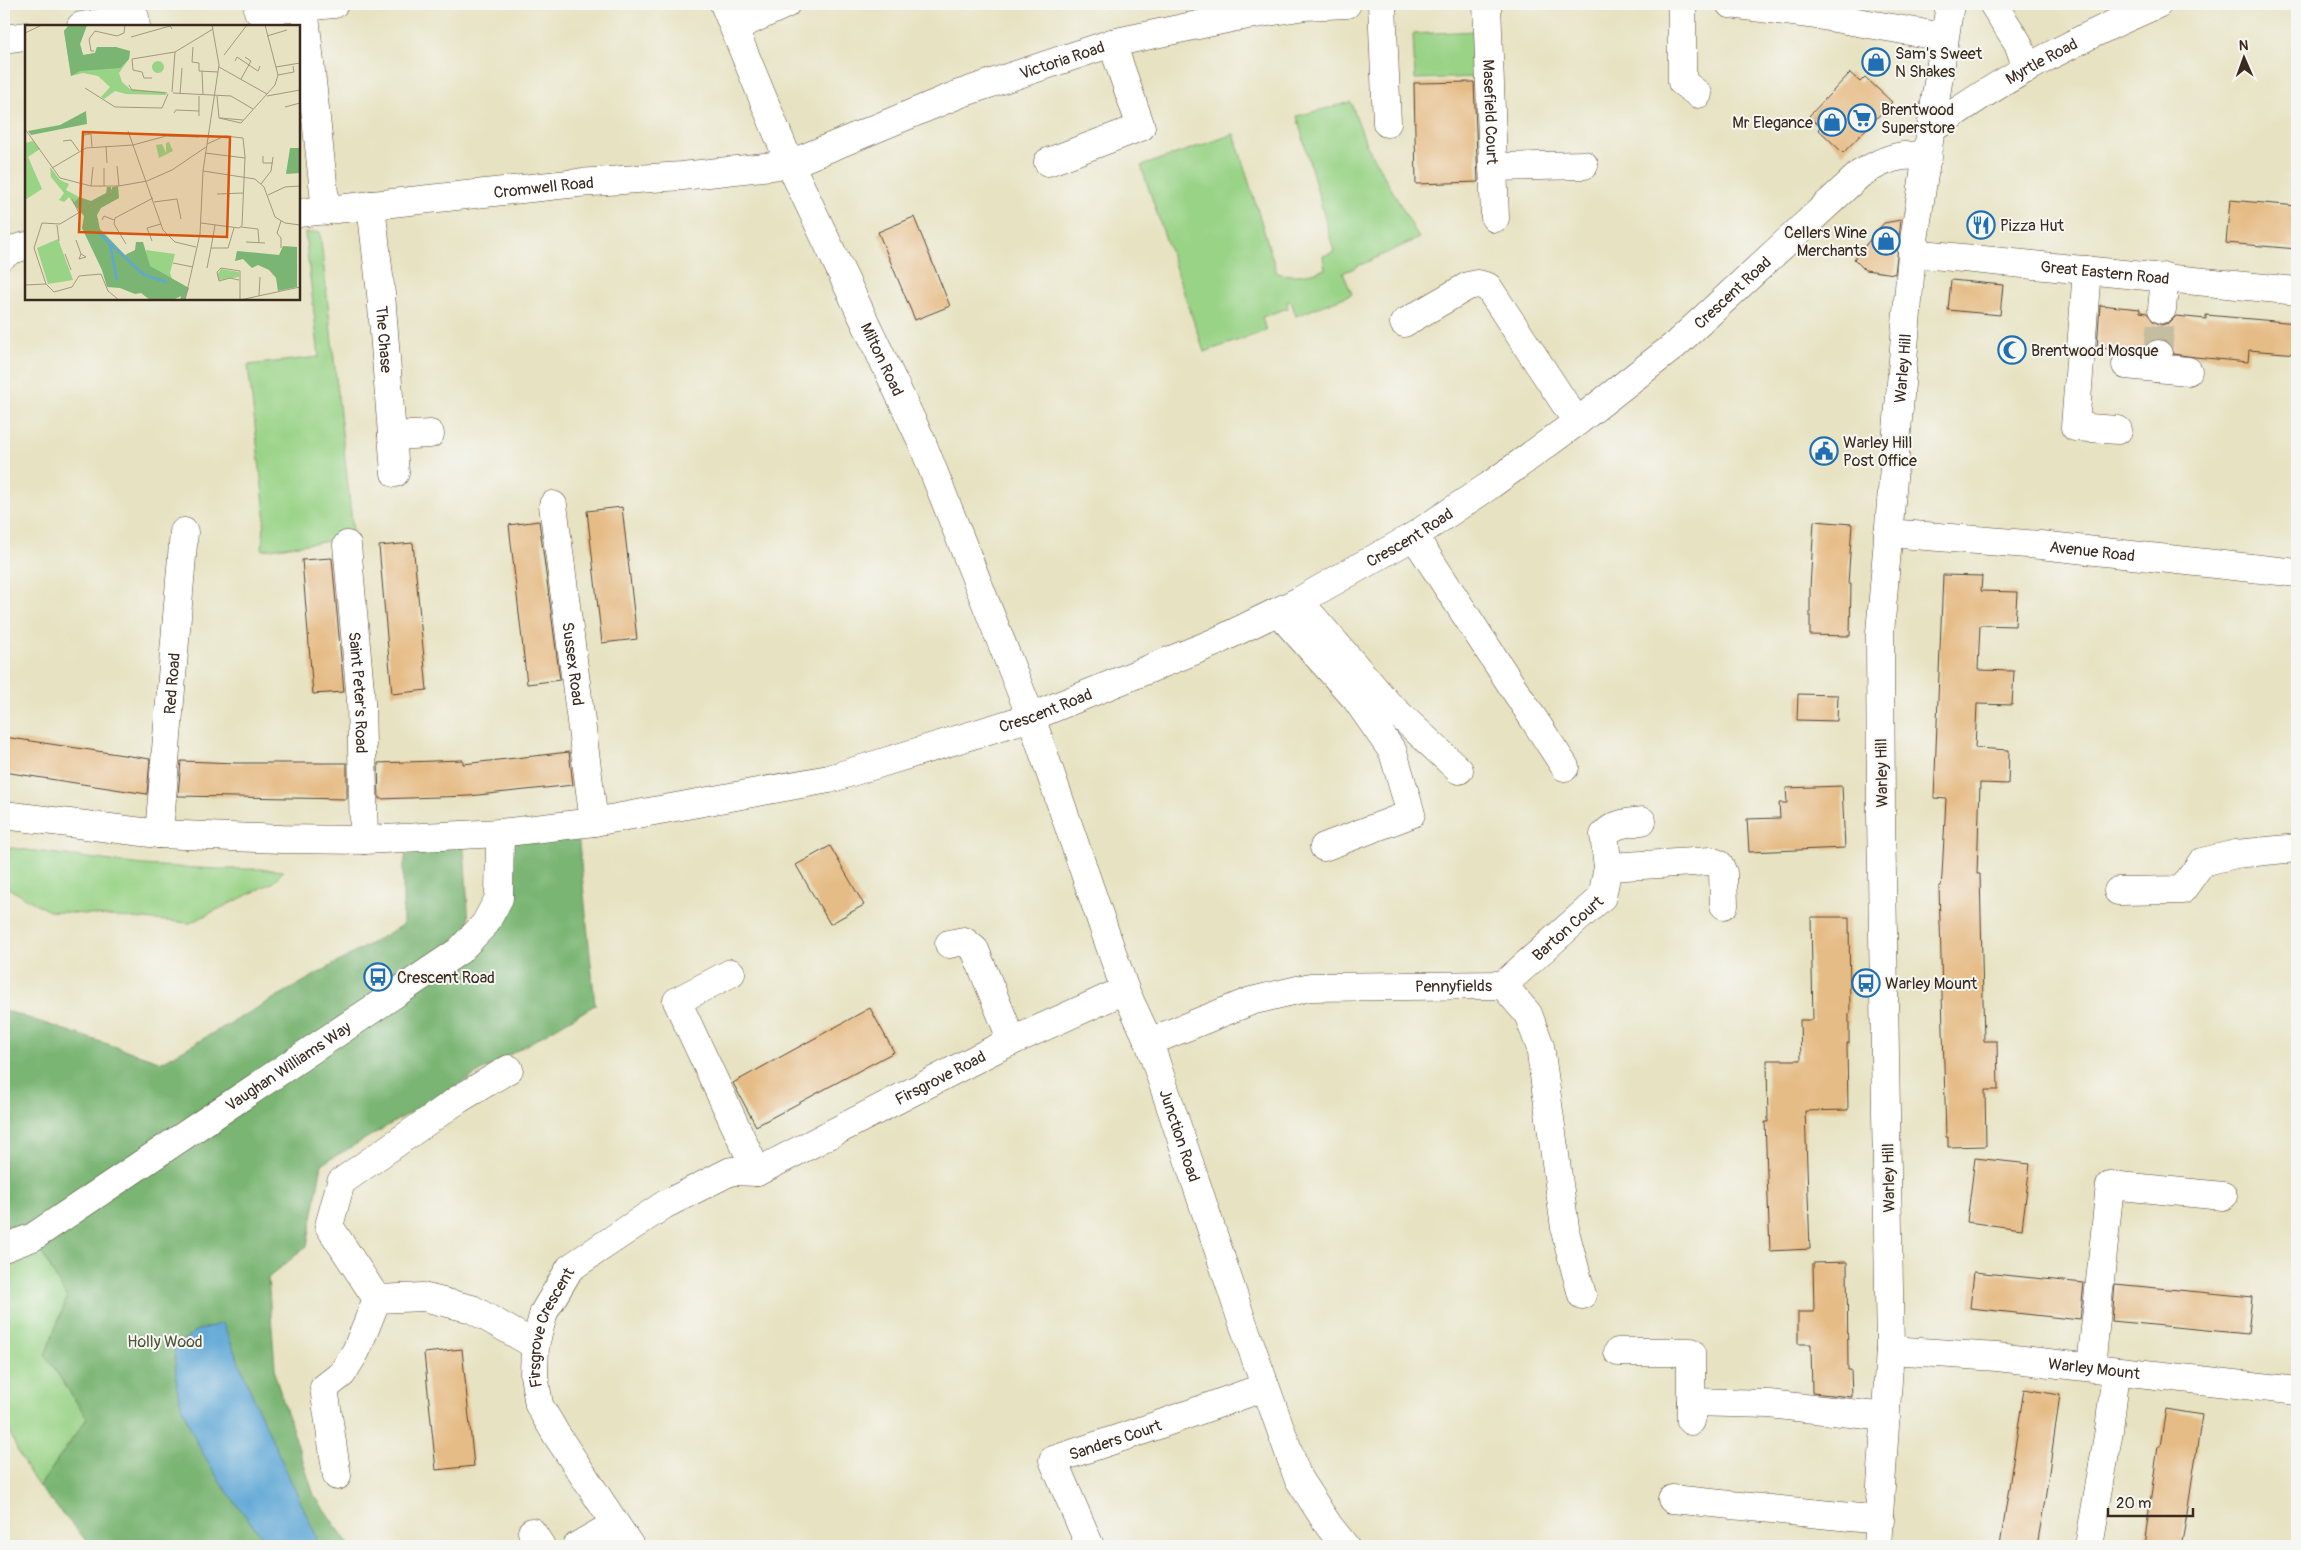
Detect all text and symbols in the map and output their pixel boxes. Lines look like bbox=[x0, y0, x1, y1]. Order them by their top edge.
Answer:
inset map bbox=[25, 25, 300, 300]
north arrow bbox=[2218, 32, 2268, 82]
street label: Myrtle Road bbox=[2002, 34, 2081, 89]
street label: Victoria Road bbox=[1017, 37, 1107, 84]
text: N bbox=[2239, 37, 2249, 54]
place label: Sam's Sweet N Shakes bbox=[1895, 44, 1983, 82]
shop icon: Sam's Sweet N Shakes bbox=[1861, 47, 1891, 77]
street label: Masefield Court bbox=[1478, 59, 1502, 165]
place label: Brentwood Superstore bbox=[1881, 100, 1955, 138]
supermarket icon: Brentwood Superstore bbox=[1847, 103, 1877, 133]
shop icon: Mr Elegance bbox=[1817, 107, 1847, 137]
place label: Mr Elegance bbox=[1732, 113, 1813, 133]
street label: Cromwell Road bbox=[493, 173, 594, 203]
restaurant icon: Pizza Hut bbox=[1966, 210, 1996, 240]
place label: Pizza Hut bbox=[2000, 216, 2064, 236]
place label: Cellers Wine Merchants bbox=[1784, 223, 1867, 261]
shop icon: Cellers Wine Merchants bbox=[1871, 226, 1901, 256]
street label: Crescent Road bbox=[1690, 252, 1776, 334]
street label: Great Eastern Road bbox=[2040, 257, 2170, 289]
street label: The Chase bbox=[371, 305, 396, 374]
street label: Milton Road bbox=[856, 320, 908, 399]
street label: Warley Hill bbox=[1890, 333, 1916, 404]
mosque icon: Brentwood Mosque bbox=[1997, 335, 2027, 365]
place label: Brentwood Mosque bbox=[2031, 341, 2158, 361]
place label: Warley Hill Post Office bbox=[1843, 433, 1917, 471]
public building icon: Warley Hill Post Office bbox=[1809, 436, 1839, 466]
street label: Crescent Road bbox=[1363, 504, 1457, 572]
street label: Avenue Road bbox=[2048, 537, 2136, 566]
street label: Sussex Road bbox=[557, 621, 588, 707]
street label: Saint Peter's Road bbox=[344, 631, 371, 754]
street label: Red Road bbox=[160, 652, 185, 715]
street label: Crescent Road bbox=[997, 684, 1095, 737]
street label: Warley Hill bbox=[1871, 738, 1893, 808]
street label: Barton Court bbox=[1528, 891, 1608, 965]
bus stop icon: Crescent Road bbox=[363, 962, 393, 992]
place label: Crescent Road bbox=[397, 968, 495, 988]
bus stop icon: Warley Mount bbox=[1851, 968, 1881, 998]
place label: Warley Mount bbox=[1885, 974, 1978, 994]
street label: Pennyfields bbox=[1415, 976, 1492, 997]
street label: Vaughan Williams Way bbox=[222, 1017, 355, 1116]
street label: Firsgrove Road bbox=[892, 1047, 989, 1110]
street label: Junction Road bbox=[1154, 1087, 1204, 1185]
street label: Warley Hill bbox=[1878, 1143, 1900, 1213]
street label: Firsgrove Crescent bbox=[525, 1264, 579, 1389]
park label: Holly Wood bbox=[127, 1332, 203, 1352]
street label: Warley Mount bbox=[2047, 1354, 2142, 1384]
street label: Sanders Court bbox=[1067, 1415, 1165, 1465]
scale bar bbox=[2108, 1485, 2194, 1517]
text: 20 m bbox=[2116, 1494, 2151, 1513]

